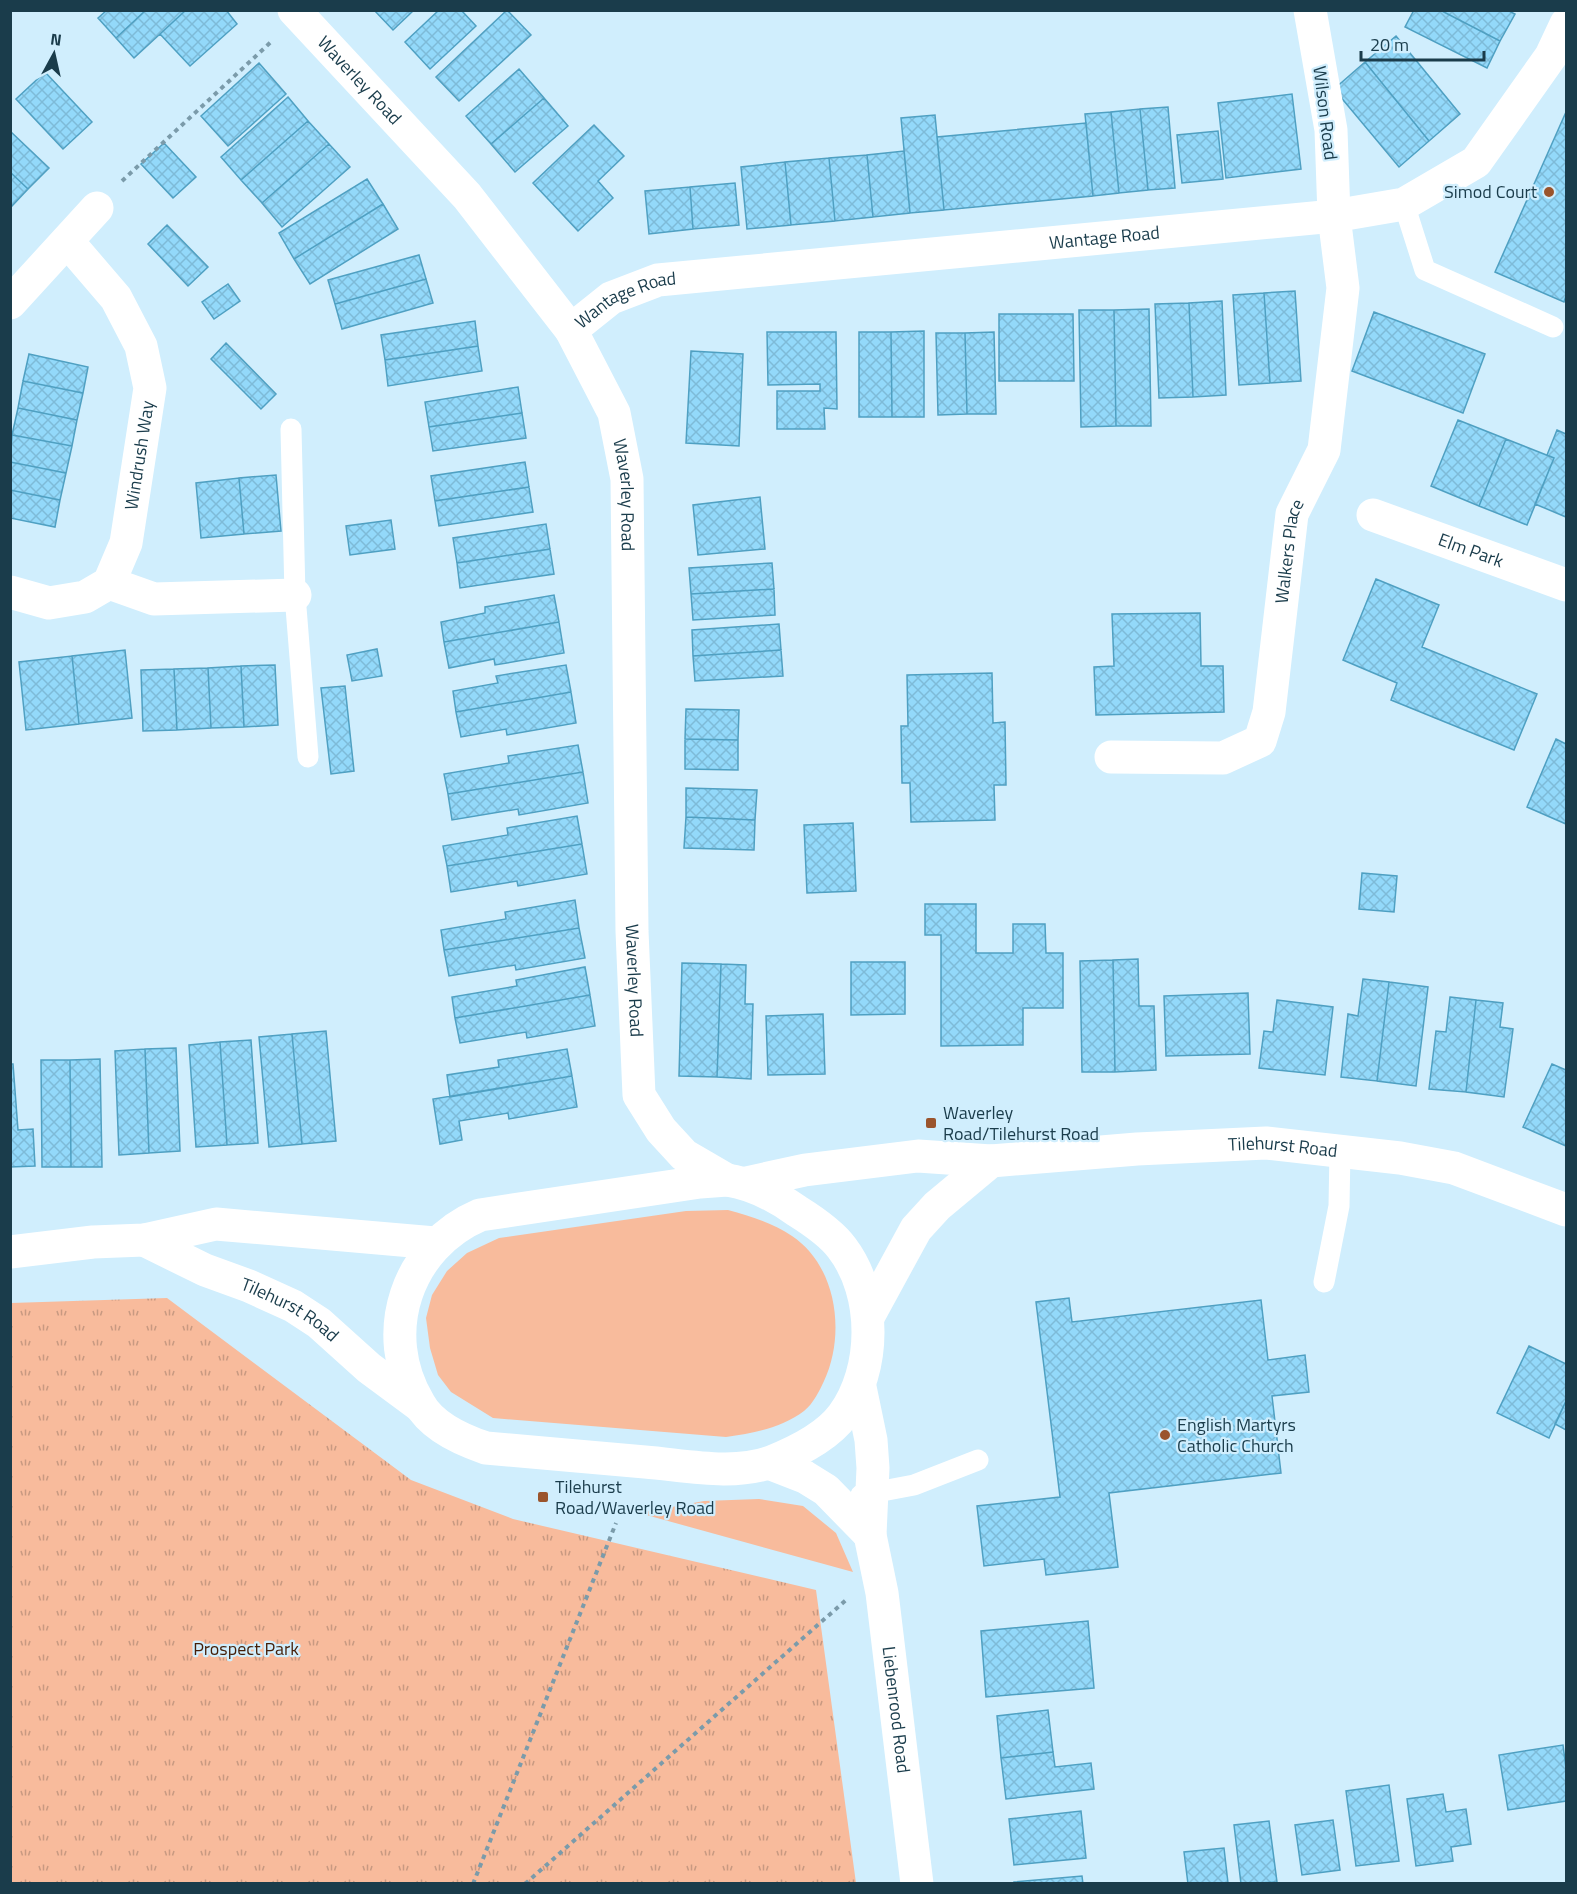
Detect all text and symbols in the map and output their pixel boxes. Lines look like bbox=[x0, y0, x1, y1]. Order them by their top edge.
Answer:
north arrow bbox=[24, 24, 84, 84]
scale bar bbox=[1361, 24, 1484, 62]
text: N bbox=[49, 26, 63, 52]
street label: Waverley Road bbox=[311, 29, 408, 131]
text: 20 m bbox=[1370, 31, 1409, 58]
street label: Wilson Road bbox=[1306, 64, 1345, 161]
place label: Simod Court bbox=[1444, 178, 1538, 205]
marker: Simod Court bbox=[1542, 185, 1556, 199]
street label: Wantage Road bbox=[1048, 219, 1161, 256]
street label: Wantage Road bbox=[569, 264, 677, 335]
street label: Windrush Way bbox=[117, 398, 161, 512]
street label: Waverley Road bbox=[606, 436, 642, 551]
street label: Walkers Place bbox=[1268, 494, 1311, 605]
street label: Elm Park bbox=[1435, 526, 1508, 574]
street label: Waverley Road bbox=[619, 923, 651, 1038]
place label: Waverley Road/Tilehurst Road bbox=[943, 1099, 1099, 1147]
marker: Waverley Road/Tilehurst Road bbox=[924, 1116, 938, 1130]
street label: Tilehurst Road bbox=[1227, 1129, 1339, 1164]
street label: Tilehurst Road bbox=[237, 1270, 345, 1348]
place label: English Martyrs Catholic Church bbox=[1177, 1411, 1296, 1459]
marker: English Martyrs Catholic Church bbox=[1158, 1428, 1172, 1442]
place label: Tilehurst Road/Waverley Road bbox=[555, 1473, 715, 1521]
marker: Tilehurst Road/Waverley Road bbox=[536, 1490, 550, 1504]
park label: Prospect Park bbox=[193, 1635, 299, 1662]
street label: Liebenrood Road bbox=[876, 1645, 918, 1775]

